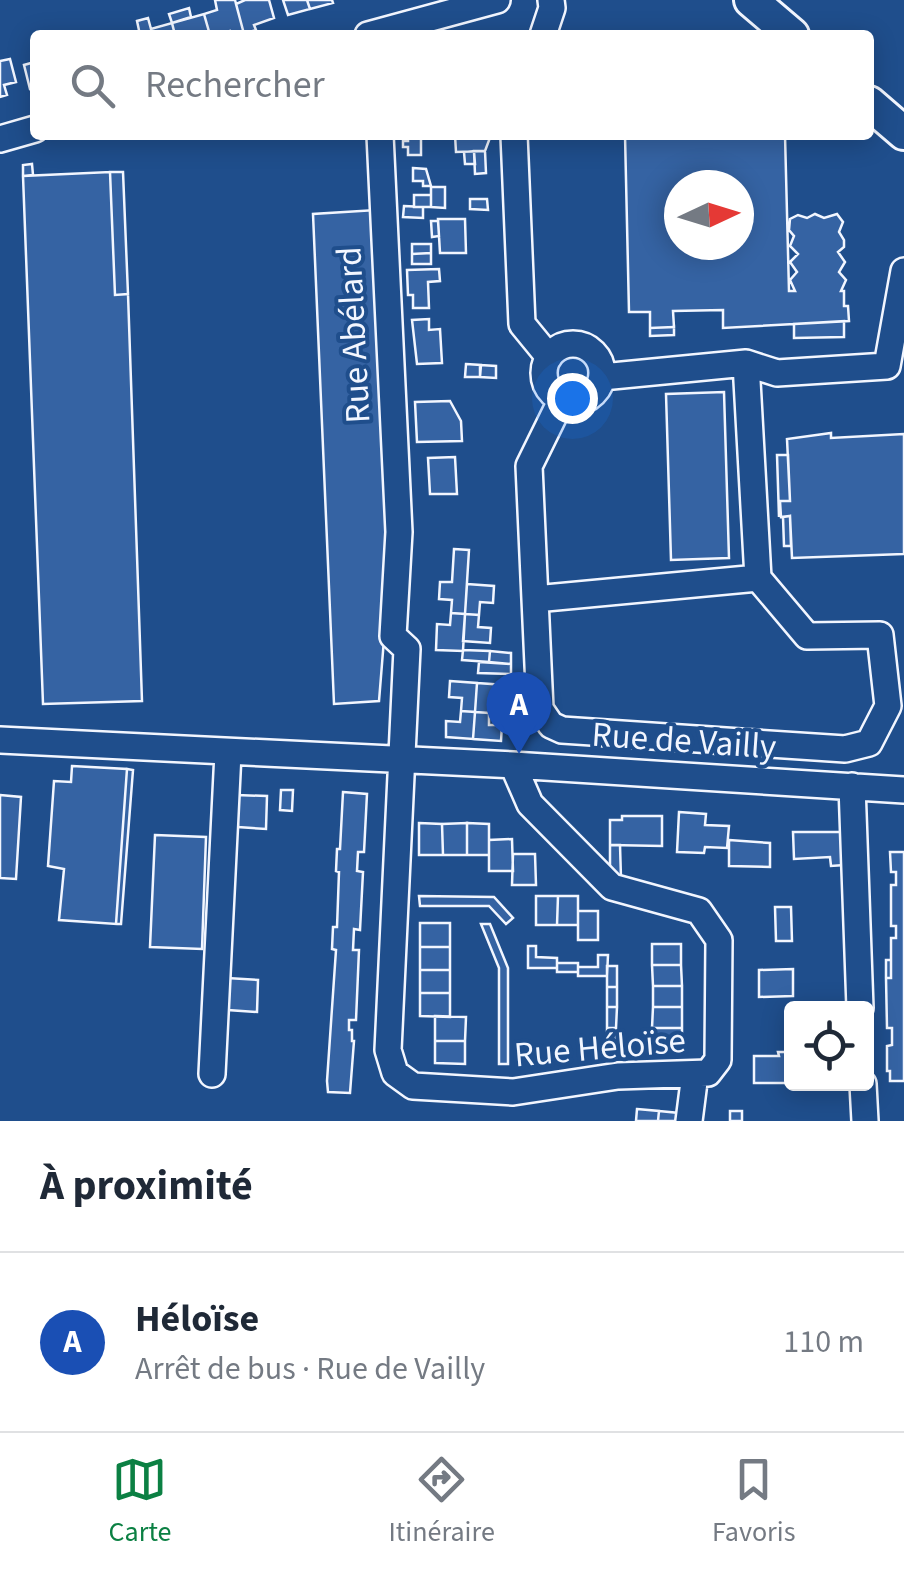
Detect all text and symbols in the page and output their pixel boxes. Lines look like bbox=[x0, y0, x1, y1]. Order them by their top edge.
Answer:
search box bbox=[30, 30, 874, 140]
icon: search bbox=[65, 58, 120, 113]
text: Rechercher bbox=[145, 58, 325, 112]
north arrow bbox=[664, 170, 754, 260]
street label: Rue Abélard bbox=[324, 245, 384, 425]
your location bbox=[547, 373, 598, 424]
pin: A bbox=[486, 672, 552, 754]
street label: Rue de Vailly bbox=[590, 710, 778, 772]
map controls bbox=[784, 1001, 874, 1091]
button: locate bbox=[784, 1001, 874, 1091]
street label: Rue Héloïse bbox=[512, 1016, 688, 1080]
text: À proximité bbox=[40, 1156, 253, 1216]
text: Héloïse bbox=[135, 1292, 259, 1346]
text: A bbox=[63, 1319, 82, 1365]
text: 110 m bbox=[783, 1319, 864, 1365]
text: Arrêt de bus · Rue de Vailly bbox=[135, 1346, 485, 1392]
tab: Carte bbox=[109, 1452, 171, 1552]
tab: Itinéraire bbox=[388, 1452, 495, 1552]
tab: Favoris bbox=[712, 1452, 795, 1552]

